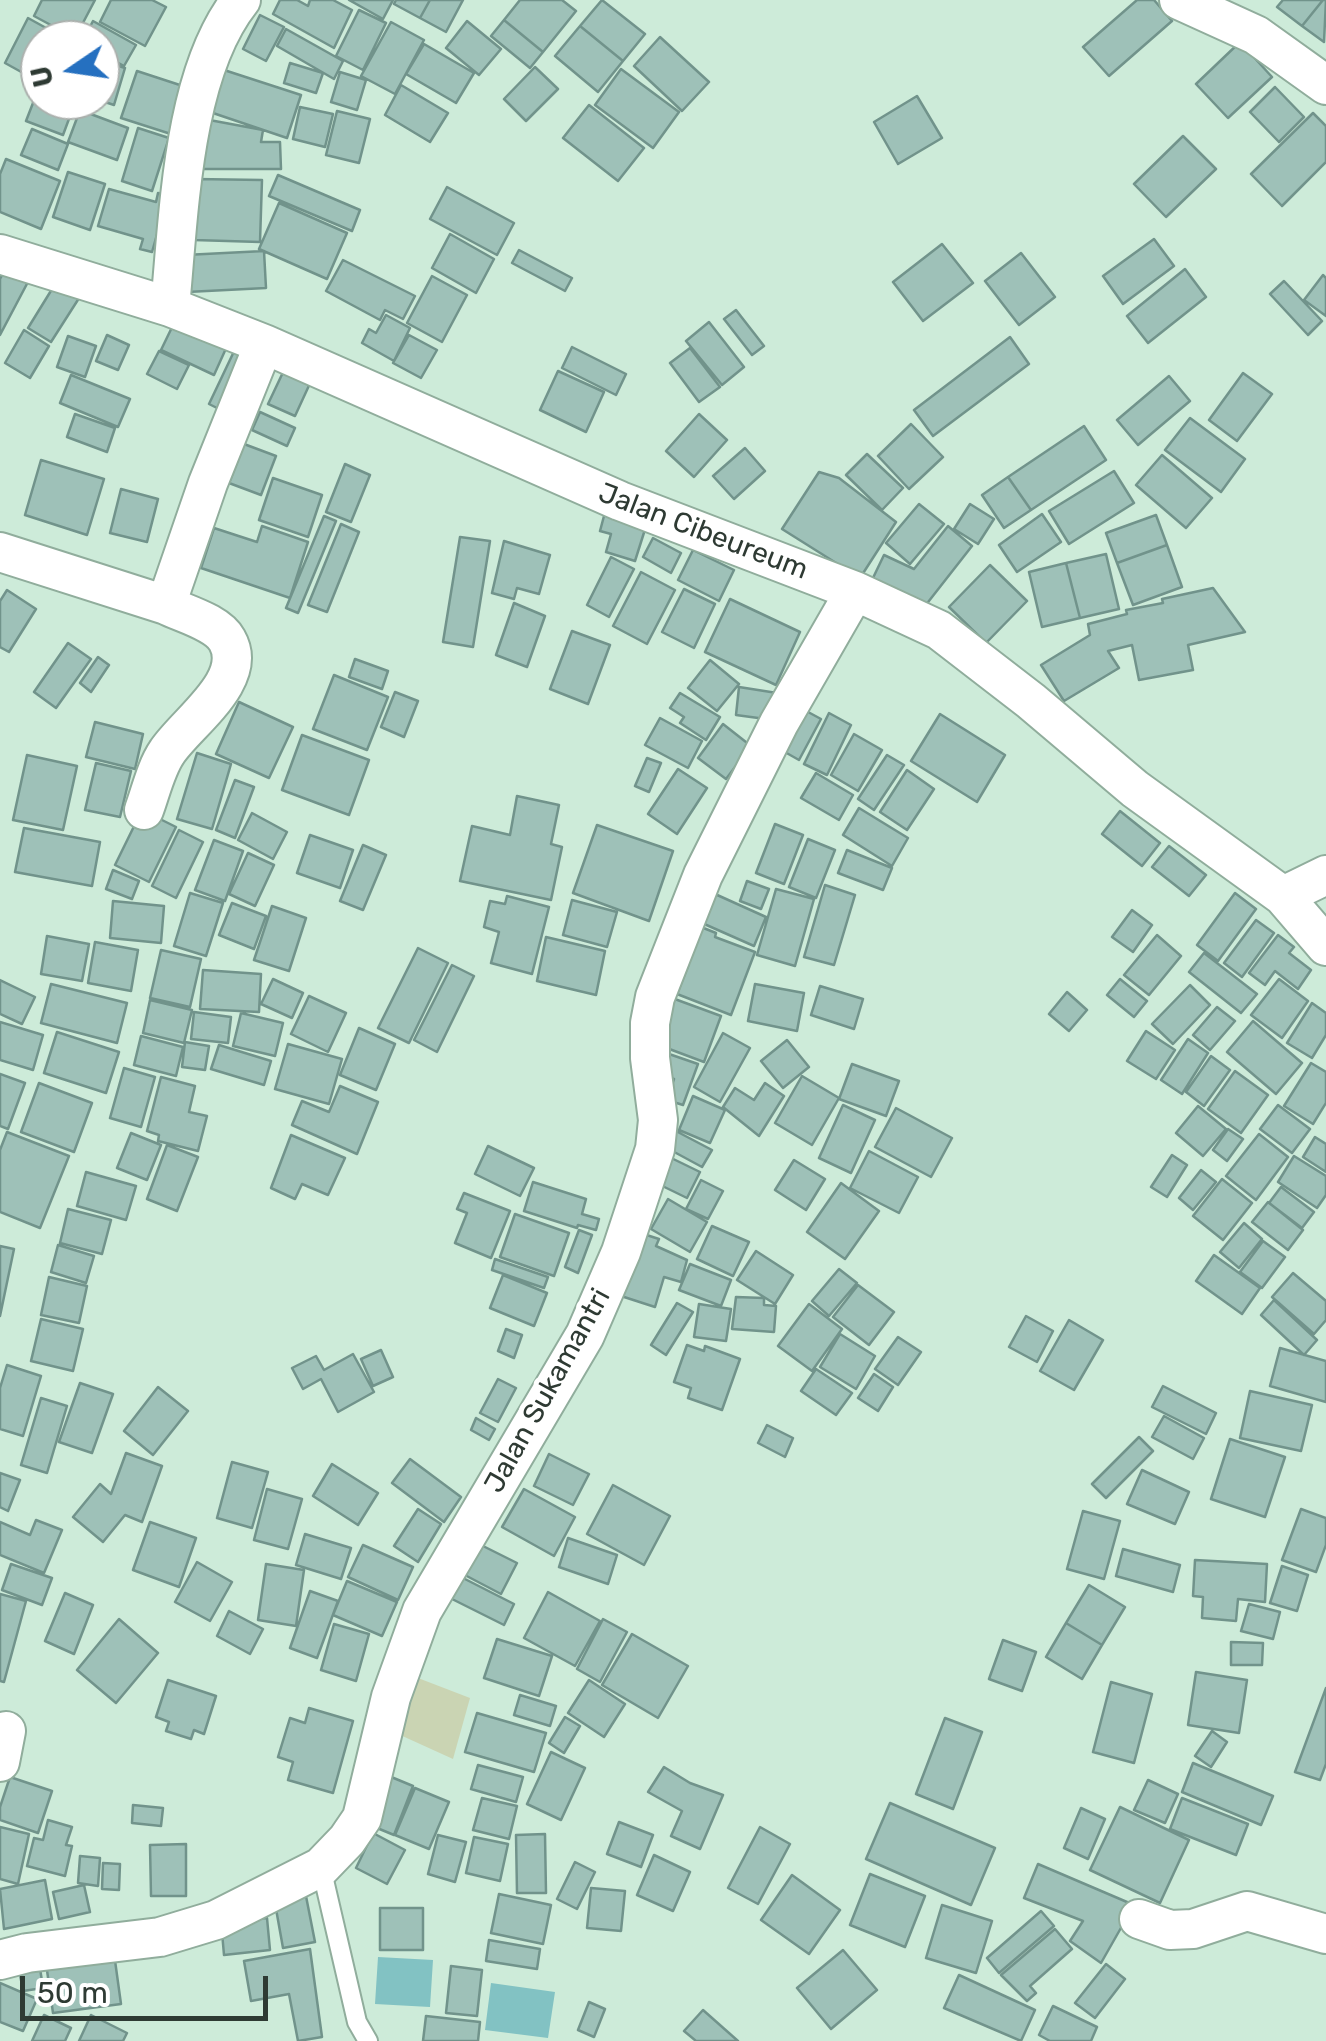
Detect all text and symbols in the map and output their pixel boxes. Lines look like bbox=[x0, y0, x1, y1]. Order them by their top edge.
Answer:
north arrow bbox=[20, 20, 120, 120]
text: U bbox=[24, 63, 61, 90]
street label: Jalan Cibeureum bbox=[594, 477, 812, 587]
street label: Jalan Sukamantri bbox=[478, 1283, 618, 1499]
scale bar bbox=[25, 1956, 272, 2018]
text: 50 m bbox=[37, 1975, 108, 2011]

